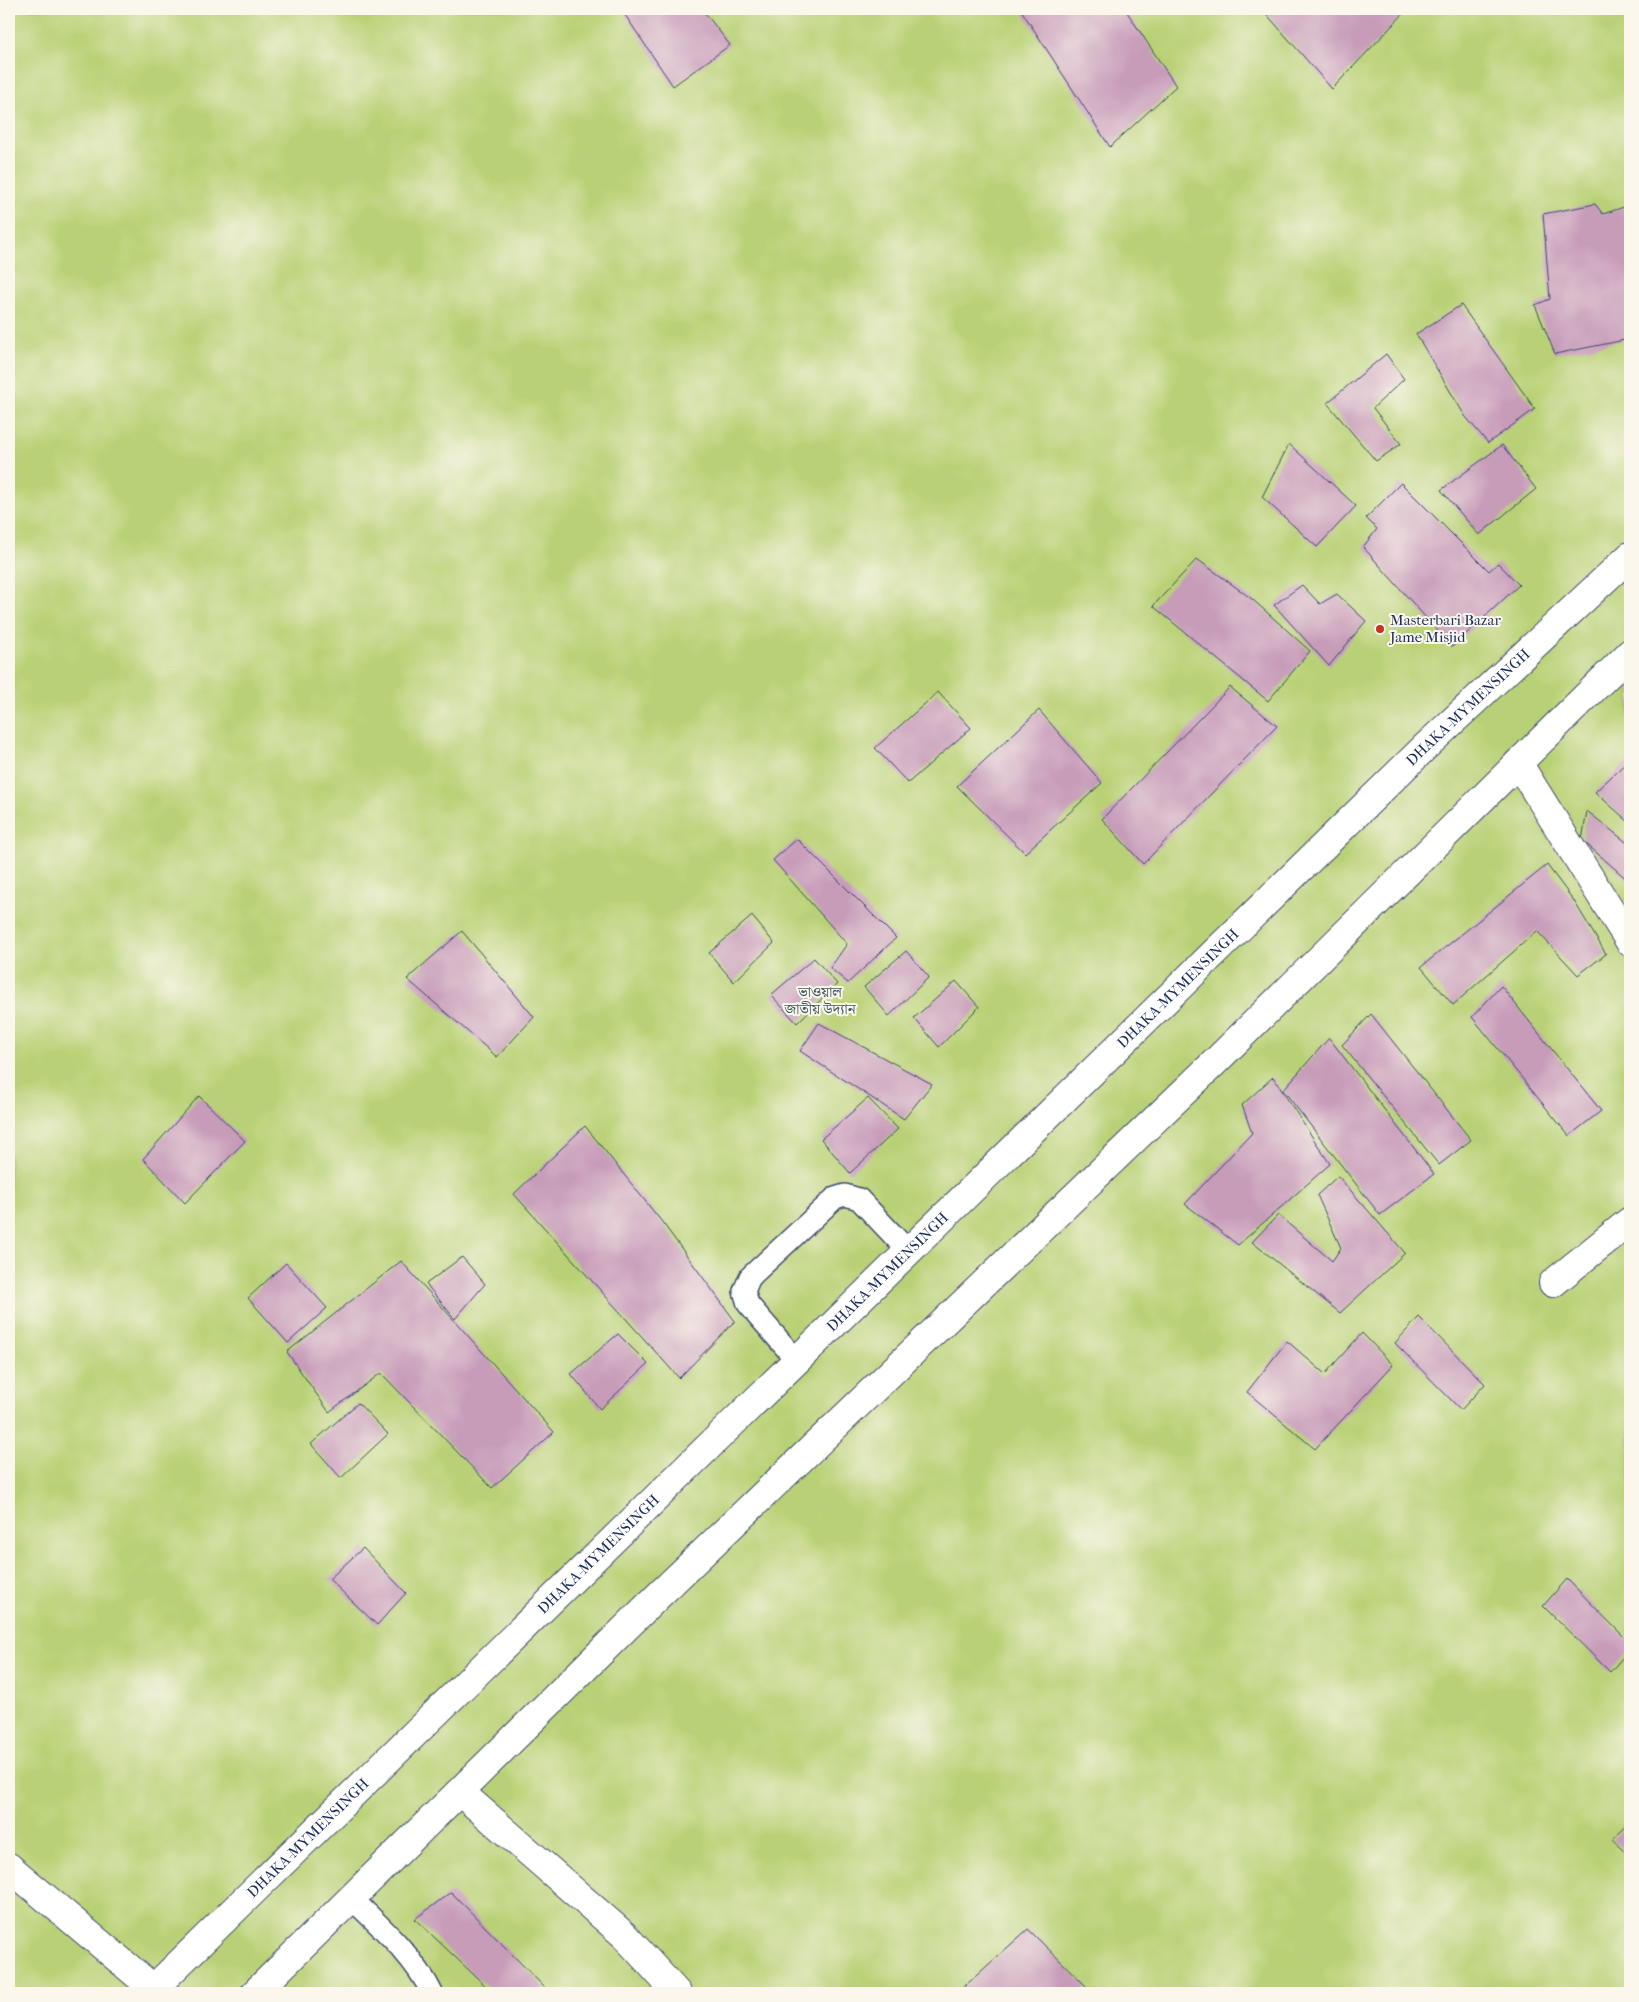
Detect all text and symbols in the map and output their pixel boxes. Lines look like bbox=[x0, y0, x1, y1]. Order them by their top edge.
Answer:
place label: Masterbari Bazar Jame Misjid bbox=[1389, 611, 1501, 646]
marker: Masterbari Bazar Jame Misjid bbox=[1374, 623, 1386, 635]
street label: DHAKA-MYMENSINGH bbox=[1402, 645, 1534, 770]
street label: DHAKA-MYMENSINGH bbox=[1113, 925, 1243, 1052]
park label: ভাওয়াল জাতীয় উদ্যান bbox=[783, 983, 857, 1018]
street label: DHAKA-MYMENSINGH bbox=[823, 1208, 952, 1335]
street label: DHAKA-MYMENSINGH bbox=[534, 1491, 663, 1618]
street label: DHAKA-MYMENSINGH bbox=[243, 1774, 373, 1901]

